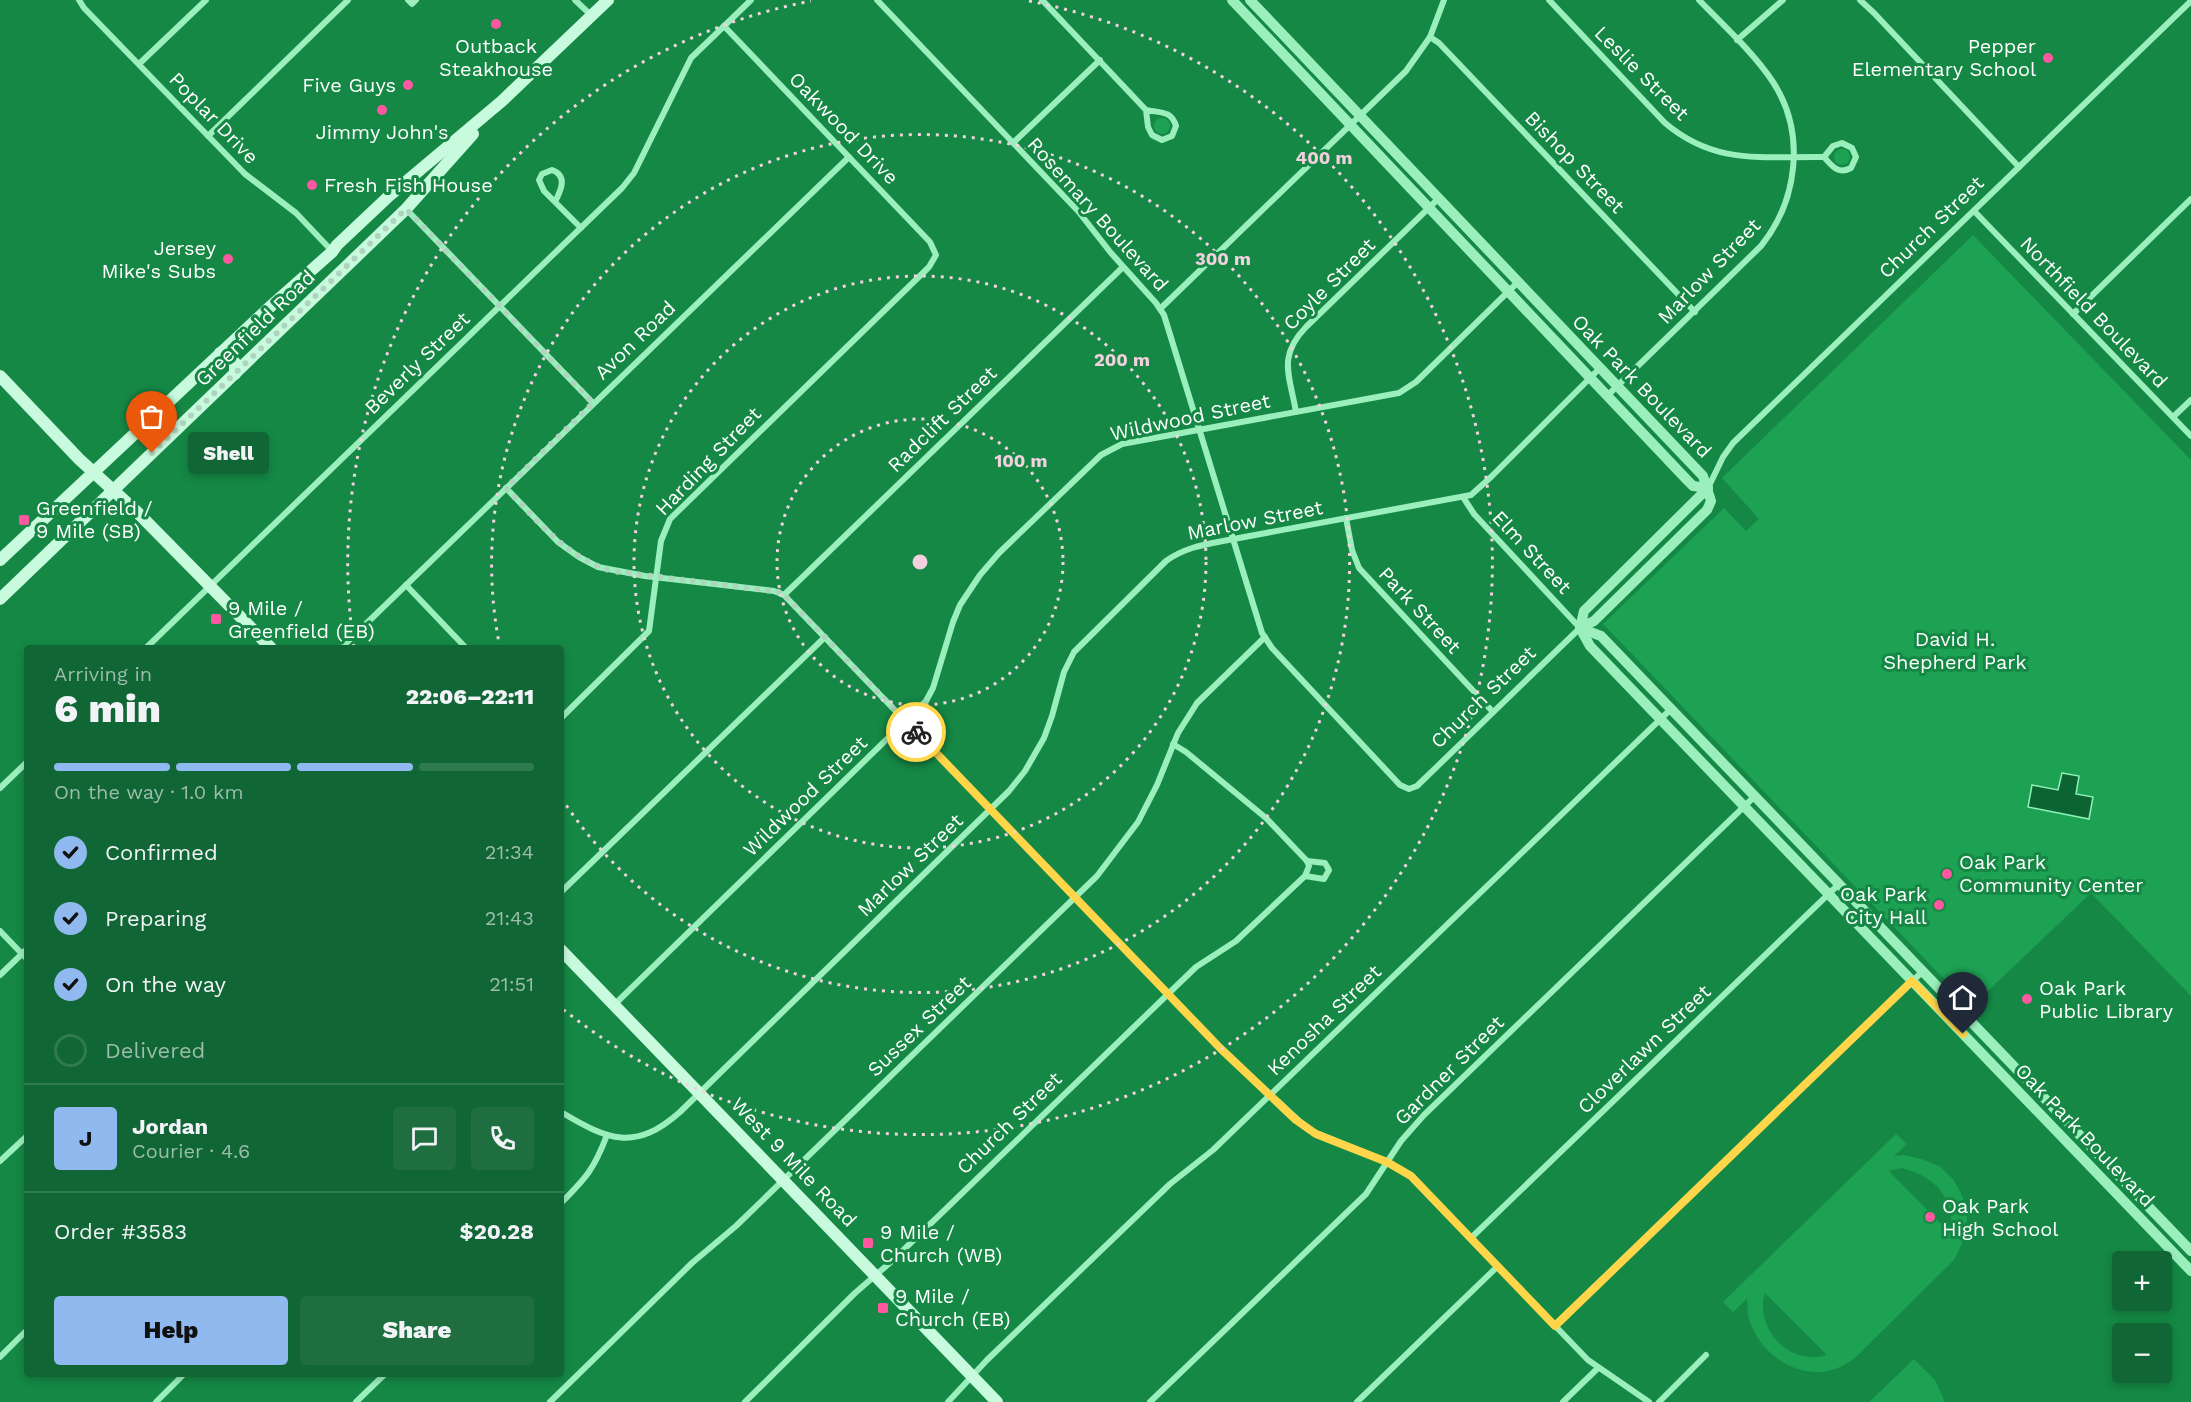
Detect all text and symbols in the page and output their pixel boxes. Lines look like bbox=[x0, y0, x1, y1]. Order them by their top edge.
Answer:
marker: Outback Steakhouse bbox=[489, 17, 503, 31]
street label: Leslie Street bbox=[1590, 21, 1695, 126]
place label: Outback Steakhouse bbox=[439, 34, 553, 81]
place label: Pepper Elementary School bbox=[1852, 34, 2036, 81]
marker: Pepper Elementary School bbox=[2041, 51, 2055, 65]
street label: Poplar Drive bbox=[164, 67, 264, 169]
street label: Oakwood Drive bbox=[784, 67, 904, 189]
place label: Five Guys bbox=[302, 73, 396, 97]
marker: Five Guys bbox=[401, 78, 415, 92]
marker: Jimmy John's bbox=[375, 103, 389, 117]
street label: Bishop Street bbox=[1520, 106, 1630, 219]
place label: Jimmy John's bbox=[316, 120, 448, 144]
street label: Rosemary Boulevard bbox=[1023, 132, 1173, 296]
text: 400 m bbox=[1296, 147, 1352, 168]
street label: Church Street bbox=[1873, 170, 1989, 283]
place label: Fresh Fish House bbox=[324, 173, 493, 197]
marker: Fresh Fish House bbox=[305, 178, 319, 192]
street label: Marlow Street bbox=[1653, 213, 1766, 329]
street label: Northfield Boulevard bbox=[2015, 231, 2173, 393]
street label: Coyle Street bbox=[1278, 233, 1380, 335]
place label: Jersey Mike's Subs bbox=[101, 236, 217, 283]
text: 300 m bbox=[1195, 248, 1251, 269]
marker: Jersey Mike's Subs bbox=[221, 252, 235, 266]
street label: Greenfield Road bbox=[190, 265, 320, 391]
street label: Avon Road bbox=[590, 296, 680, 384]
street label: Beverly Street bbox=[359, 306, 475, 419]
street label: Oak Park Boulevard bbox=[1567, 309, 1717, 463]
text: 200 m bbox=[1094, 349, 1150, 370]
street label: Radclift Street bbox=[883, 361, 1002, 477]
street label: Wildwood Street bbox=[1108, 388, 1273, 446]
pin bbox=[126, 391, 177, 453]
icon: bag bbox=[135, 400, 168, 433]
street label: Harding Street bbox=[650, 401, 766, 520]
callout: Shell bbox=[188, 432, 269, 474]
text: Shell bbox=[203, 441, 254, 465]
text: 100 m bbox=[994, 450, 1048, 471]
street label: Marlow Street bbox=[1185, 495, 1325, 545]
place label: Greenfield / 9 Mile (SB) bbox=[36, 496, 153, 543]
street label: Elm Street bbox=[1487, 505, 1577, 599]
marker: Greenfield / 9 Mile (SB) bbox=[17, 513, 31, 527]
centre of rings bbox=[910, 552, 930, 572]
street label: Park Street bbox=[1374, 562, 1467, 659]
place label: 9 Mile / Greenfield (EB) bbox=[228, 596, 375, 643]
marker: 9 Mile / Greenfield (EB) bbox=[209, 612, 223, 626]
park label: David H. Shepherd Park bbox=[1883, 627, 2027, 674]
street label: Church Street bbox=[1425, 640, 1541, 753]
text: Arriving in bbox=[54, 662, 152, 686]
text: 22:06–22:11 bbox=[406, 684, 534, 709]
text: 6 min bbox=[54, 686, 161, 731]
courier bbox=[886, 702, 946, 762]
icon: bike bbox=[900, 716, 933, 749]
street label: Wildwood Street bbox=[738, 730, 872, 861]
text: On the way · 1.0 km bbox=[54, 780, 243, 804]
street label: Marlow Street bbox=[852, 808, 968, 921]
icon: check bbox=[54, 836, 87, 869]
text: Confirmed bbox=[105, 840, 218, 865]
text: 21:34 bbox=[485, 840, 534, 864]
place label: Oak Park Community Center bbox=[1959, 850, 2143, 897]
marker: Oak Park Community Center bbox=[1940, 867, 1954, 881]
place label: Oak Park City Hall bbox=[1840, 882, 1927, 929]
marker: Oak Park City Hall bbox=[1932, 898, 1946, 912]
icon: check bbox=[54, 902, 87, 935]
text: Preparing bbox=[105, 906, 206, 931]
text: 21:43 bbox=[485, 906, 534, 930]
street label: Kenosha Street bbox=[1262, 959, 1386, 1080]
icon: check bbox=[54, 968, 87, 1001]
street label: Sussex Street bbox=[862, 970, 976, 1081]
text: On the way bbox=[105, 972, 226, 997]
text: 21:51 bbox=[489, 972, 534, 996]
pin bbox=[1937, 972, 1988, 1034]
place label: Oak Park Public Library bbox=[2039, 976, 2174, 1023]
street label: Cloverlawn Street bbox=[1573, 979, 1716, 1119]
icon: home bbox=[1946, 981, 1979, 1014]
marker: Oak Park Public Library bbox=[2020, 992, 2034, 1006]
street label: Gardner Street bbox=[1389, 1010, 1509, 1130]
text: Delivered bbox=[105, 1038, 205, 1063]
street label: Oak Park Boulevard bbox=[2010, 1058, 2160, 1212]
street label: Church Street bbox=[951, 1066, 1067, 1179]
street label: West 9 Mile Road bbox=[726, 1092, 862, 1232]
button: chat bbox=[393, 1107, 456, 1170]
button: phone bbox=[471, 1107, 534, 1170]
text: Jordan bbox=[132, 1114, 208, 1139]
text: J bbox=[79, 1126, 92, 1151]
text: Courier · 4.6 bbox=[132, 1139, 250, 1163]
place label: Oak Park High School bbox=[1942, 1194, 2058, 1241]
marker: Oak Park High School bbox=[1923, 1210, 1937, 1224]
text: Order #3583 bbox=[54, 1219, 187, 1244]
text: $20.28 bbox=[460, 1219, 534, 1244]
place label: 9 Mile / Church (WB) bbox=[880, 1220, 1002, 1267]
marker: 9 Mile / Church (WB) bbox=[861, 1236, 875, 1250]
map controls bbox=[2112, 1251, 2172, 1383]
button: + bbox=[2112, 1251, 2172, 1311]
place label: 9 Mile / Church (EB) bbox=[895, 1284, 1011, 1331]
button: Help bbox=[54, 1296, 288, 1365]
button: Share bbox=[300, 1296, 534, 1365]
marker: 9 Mile / Church (EB) bbox=[876, 1301, 890, 1315]
button: − bbox=[2112, 1323, 2172, 1383]

